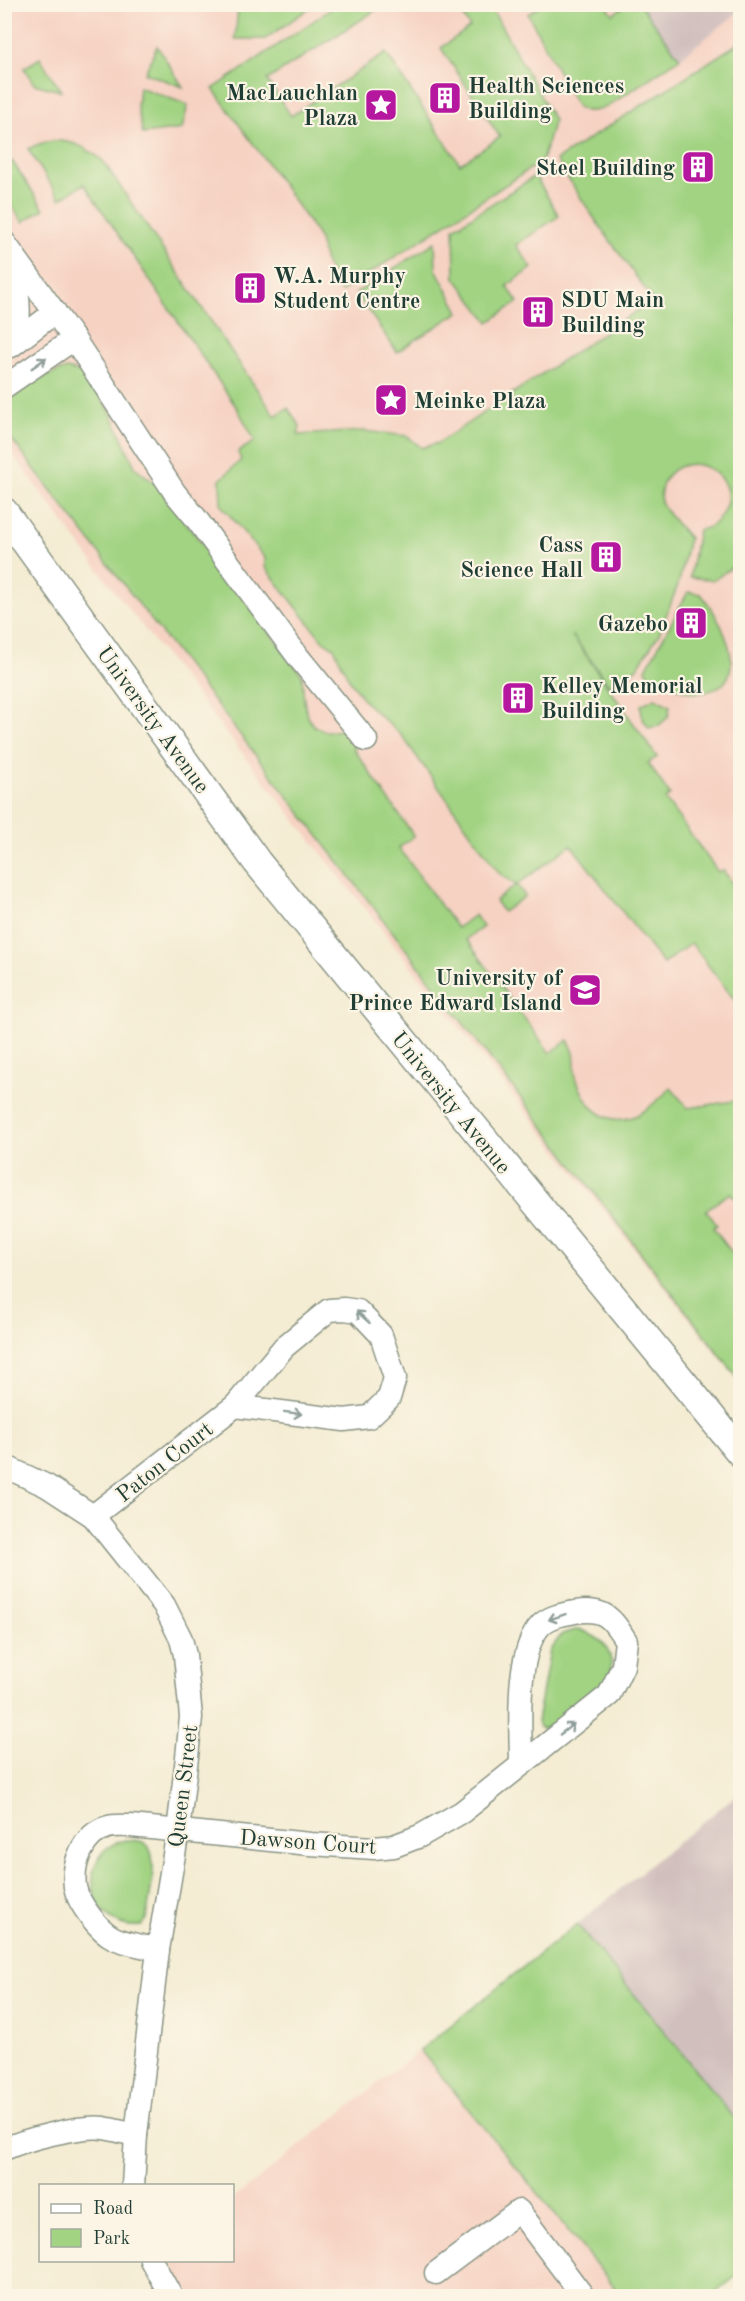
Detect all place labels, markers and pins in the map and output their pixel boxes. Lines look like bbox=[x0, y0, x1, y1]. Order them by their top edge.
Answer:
place label: Health Sciences Building bbox=[468, 76, 624, 123]
building icon: Health Sciences Building bbox=[427, 80, 463, 116]
place label: MacLauchlan Plaza bbox=[226, 83, 358, 130]
place icon: MacLauchlan Plaza bbox=[363, 87, 399, 123]
building icon: Steel Building bbox=[680, 149, 716, 185]
place label: Steel Building bbox=[536, 158, 675, 180]
place label: W.A. Murphy Student Centre bbox=[273, 266, 420, 313]
building icon: W.A. Murphy Student Centre bbox=[232, 270, 268, 306]
place label: SDU Main Building bbox=[561, 290, 664, 337]
building icon: SDU Main Building bbox=[520, 294, 556, 330]
place icon: Meinke Plaza bbox=[373, 382, 409, 418]
place label: Meinke Plaza bbox=[414, 391, 546, 413]
place label: Cass Science Hall bbox=[460, 535, 583, 582]
building icon: Cass Science Hall bbox=[588, 539, 624, 575]
building icon: Gazebo bbox=[673, 605, 709, 641]
place label: Gazebo bbox=[598, 614, 668, 636]
place label: Kelley Memorial Building bbox=[541, 676, 703, 723]
building icon: Kelley Memorial Building bbox=[500, 680, 536, 716]
place label: University of Prince Edward Island bbox=[348, 968, 563, 1015]
school or university icon: University of Prince Edward Island bbox=[567, 972, 603, 1008]

